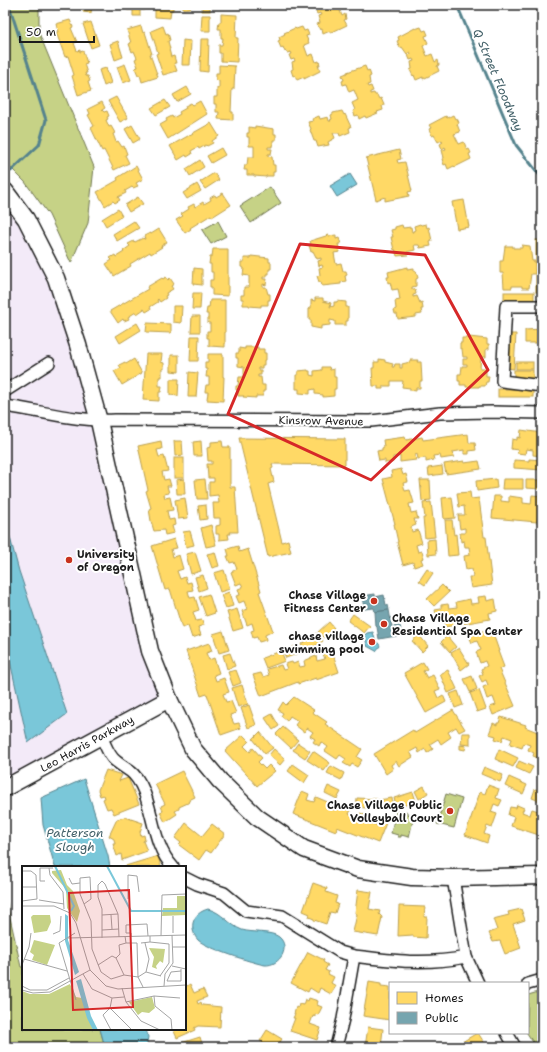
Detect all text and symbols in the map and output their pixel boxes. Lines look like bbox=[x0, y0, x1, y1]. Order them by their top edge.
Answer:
scale bar bbox=[20, 18, 94, 44]
text: 50 m bbox=[26, 24, 56, 40]
water label: Q Street Floodway bbox=[469, 26, 527, 134]
street label: Kinsrow Avenue bbox=[278, 413, 364, 429]
place label: University of Oregon bbox=[77, 547, 135, 575]
marker: University of Oregon bbox=[64, 555, 74, 565]
place label: Chase Village Fitness Center bbox=[284, 588, 366, 616]
marker: Chase Village Fitness Center bbox=[369, 596, 379, 606]
place label: Chase Village Residential Spa Center bbox=[392, 611, 523, 639]
marker: Chase Village Residential Spa Center bbox=[379, 619, 389, 629]
place label: chase village swimming pool bbox=[279, 629, 364, 657]
marker: chase village swimming pool bbox=[367, 637, 377, 647]
street label: Leo Harris Parkway bbox=[38, 712, 136, 776]
place label: Chase Village Public Volleyball Court bbox=[327, 798, 443, 826]
marker: Chase Village Public Volleyball Court bbox=[445, 806, 455, 816]
water label: Patterson Slough bbox=[47, 825, 103, 855]
inset map bbox=[22, 866, 186, 1030]
legend bbox=[389, 982, 529, 1034]
text: Homes bbox=[425, 990, 464, 1006]
text: Public bbox=[425, 1010, 459, 1026]

